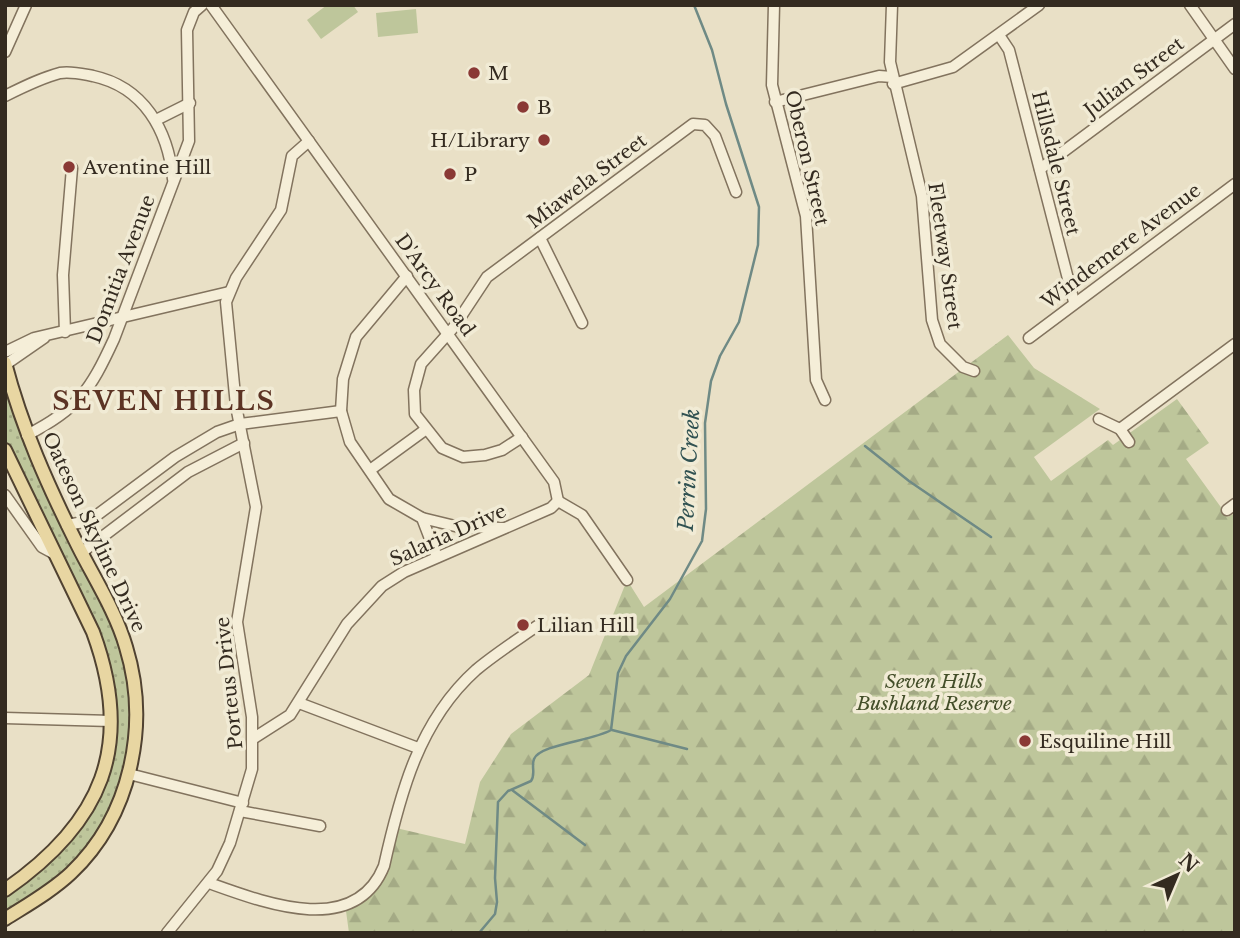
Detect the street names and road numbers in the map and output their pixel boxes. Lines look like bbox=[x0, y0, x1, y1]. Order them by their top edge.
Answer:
street label: Julian Street bbox=[1077, 32, 1189, 124]
street label: Oberon Street bbox=[780, 88, 834, 229]
street label: Hillsdale Street bbox=[1027, 88, 1085, 238]
street label: Miawela Street bbox=[523, 128, 652, 233]
street label: Windemere Avenue bbox=[1036, 179, 1205, 314]
street label: Fleetway Street bbox=[923, 181, 967, 332]
street label: Domitia Avenue bbox=[82, 192, 160, 346]
street label: D'Arcy Road bbox=[390, 229, 480, 341]
street label: Oateson Skyline Drive bbox=[37, 428, 151, 636]
street label: Salaria Drive bbox=[386, 499, 510, 571]
street label: Porteus Drive bbox=[211, 616, 247, 750]

